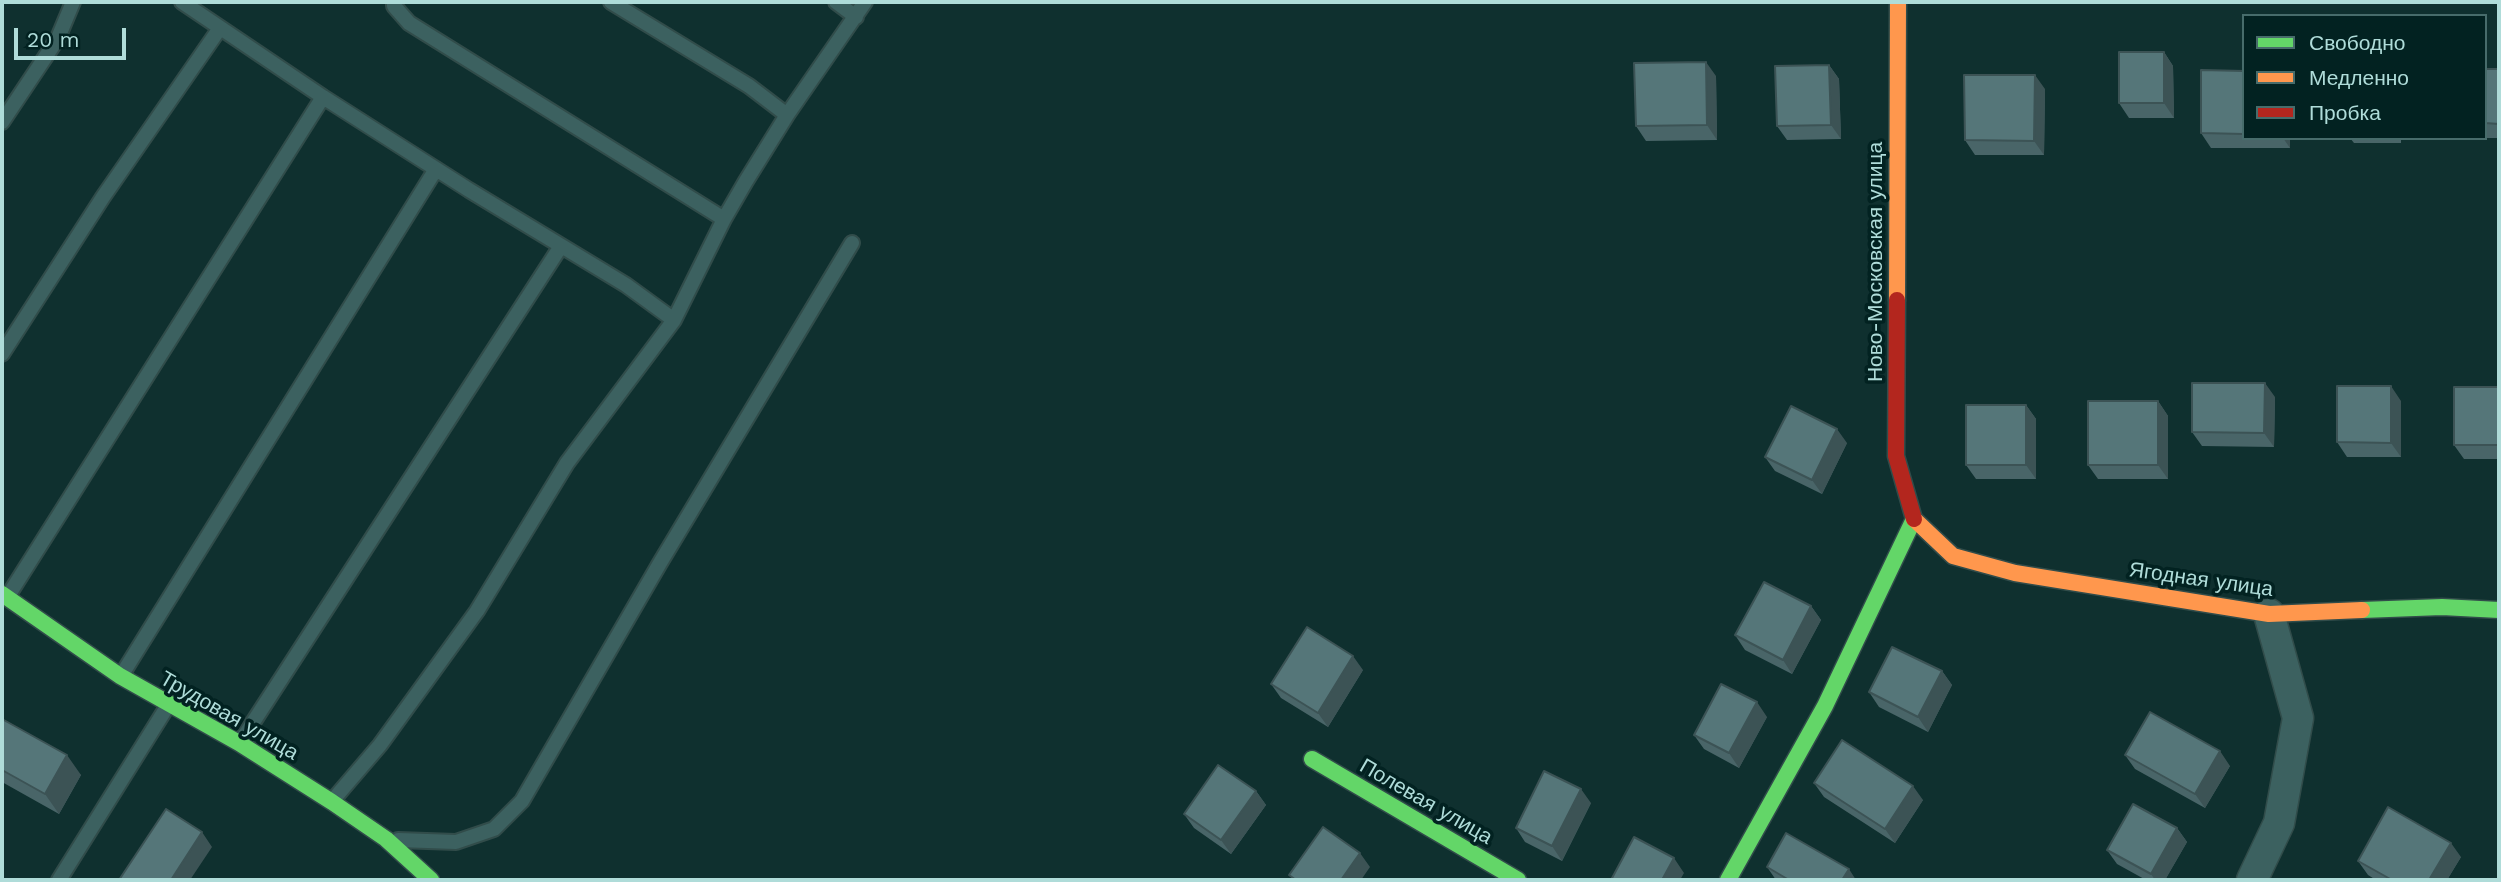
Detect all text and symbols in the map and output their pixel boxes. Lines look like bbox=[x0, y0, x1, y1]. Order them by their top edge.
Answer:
scale bar bbox=[18, 14, 130, 58]
legend bbox=[2242, 14, 2487, 140]
text: 20 m bbox=[27, 27, 79, 52]
text: Свободно bbox=[2309, 30, 2406, 55]
text: Медленно bbox=[2309, 65, 2409, 90]
text: Пробка bbox=[2309, 100, 2381, 125]
street label: Ново-Московская улица bbox=[1863, 142, 1889, 382]
street label: Ягодная улица bbox=[2127, 557, 2275, 603]
street label: Трудовая улица bbox=[155, 666, 303, 766]
street label: Полевая улица bbox=[1355, 754, 1497, 850]

